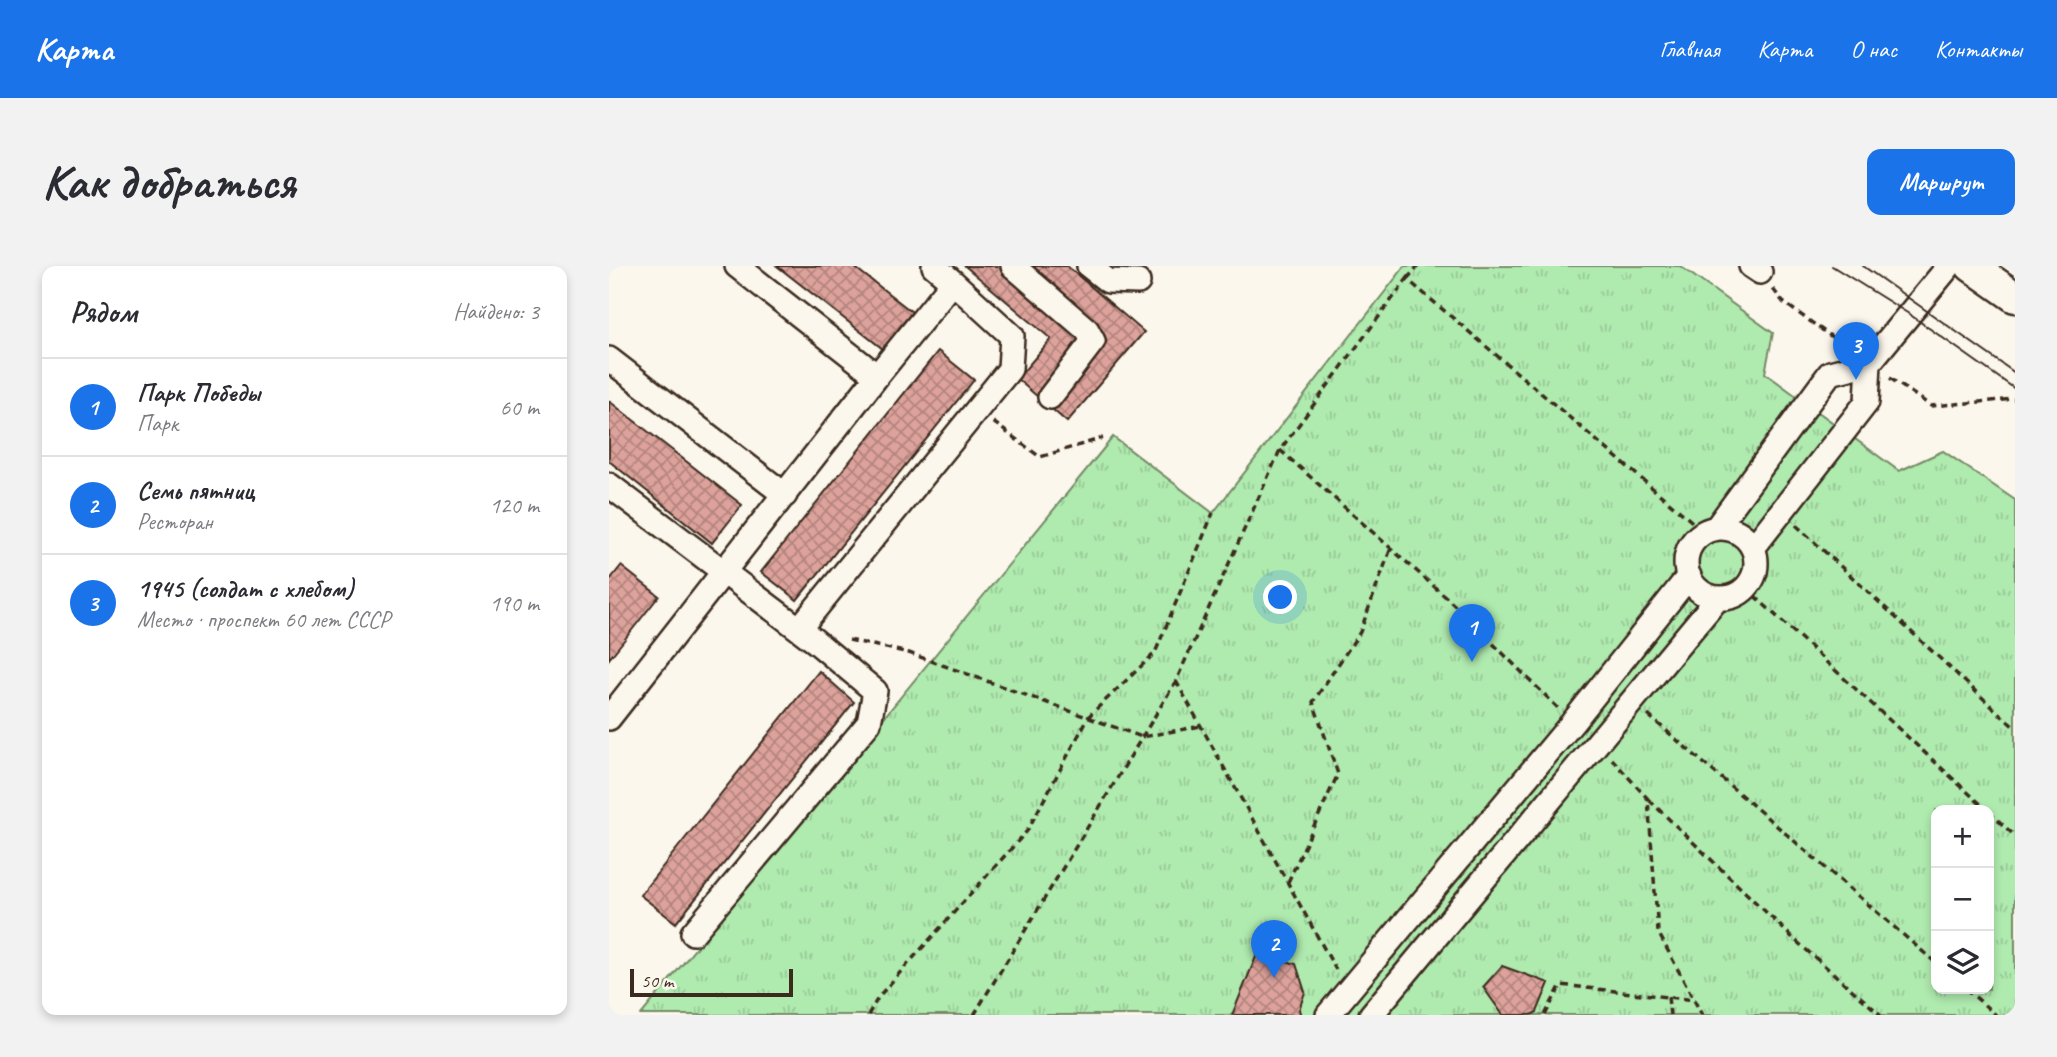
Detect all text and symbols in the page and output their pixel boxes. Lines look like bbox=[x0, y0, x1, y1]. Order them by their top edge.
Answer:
text: Карта bbox=[35, 28, 114, 70]
text: Главная bbox=[1659, 34, 1720, 64]
text: Карта bbox=[1758, 34, 1812, 64]
text: О нас bbox=[1850, 34, 1897, 64]
text: Контакты bbox=[1935, 34, 2022, 64]
button: Маршрут bbox=[1867, 149, 2015, 215]
text: Как добраться bbox=[42, 151, 295, 213]
text: Рядом bbox=[70, 293, 137, 331]
text: Найдено: 3 bbox=[453, 297, 539, 326]
pin: 3 bbox=[1833, 322, 1879, 380]
text: Парк Победы bbox=[137, 376, 260, 409]
text: 1 bbox=[88, 393, 98, 422]
text: 60 m bbox=[500, 393, 539, 422]
text: Парк bbox=[137, 409, 178, 438]
text: Семь пятниц bbox=[137, 474, 255, 507]
text: 2 bbox=[88, 491, 98, 520]
text: 120 m bbox=[490, 491, 539, 520]
text: Ресторан bbox=[137, 507, 213, 536]
text: 1945 (солдат с хлебом) bbox=[137, 572, 354, 605]
your location bbox=[1263, 580, 1297, 614]
text: 3 bbox=[88, 589, 98, 618]
text: 190 m bbox=[490, 589, 539, 618]
pin: 1 bbox=[1449, 604, 1495, 662]
text: Место · проспект 60 лет СССР bbox=[137, 605, 390, 634]
map controls bbox=[1931, 805, 1994, 994]
button: + bbox=[1931, 805, 1994, 868]
button: − bbox=[1931, 868, 1994, 931]
pin: 2 bbox=[1251, 920, 1297, 978]
button: layers bbox=[1931, 931, 1994, 994]
scale bar bbox=[630, 966, 793, 998]
text: 50 m bbox=[641, 969, 673, 993]

